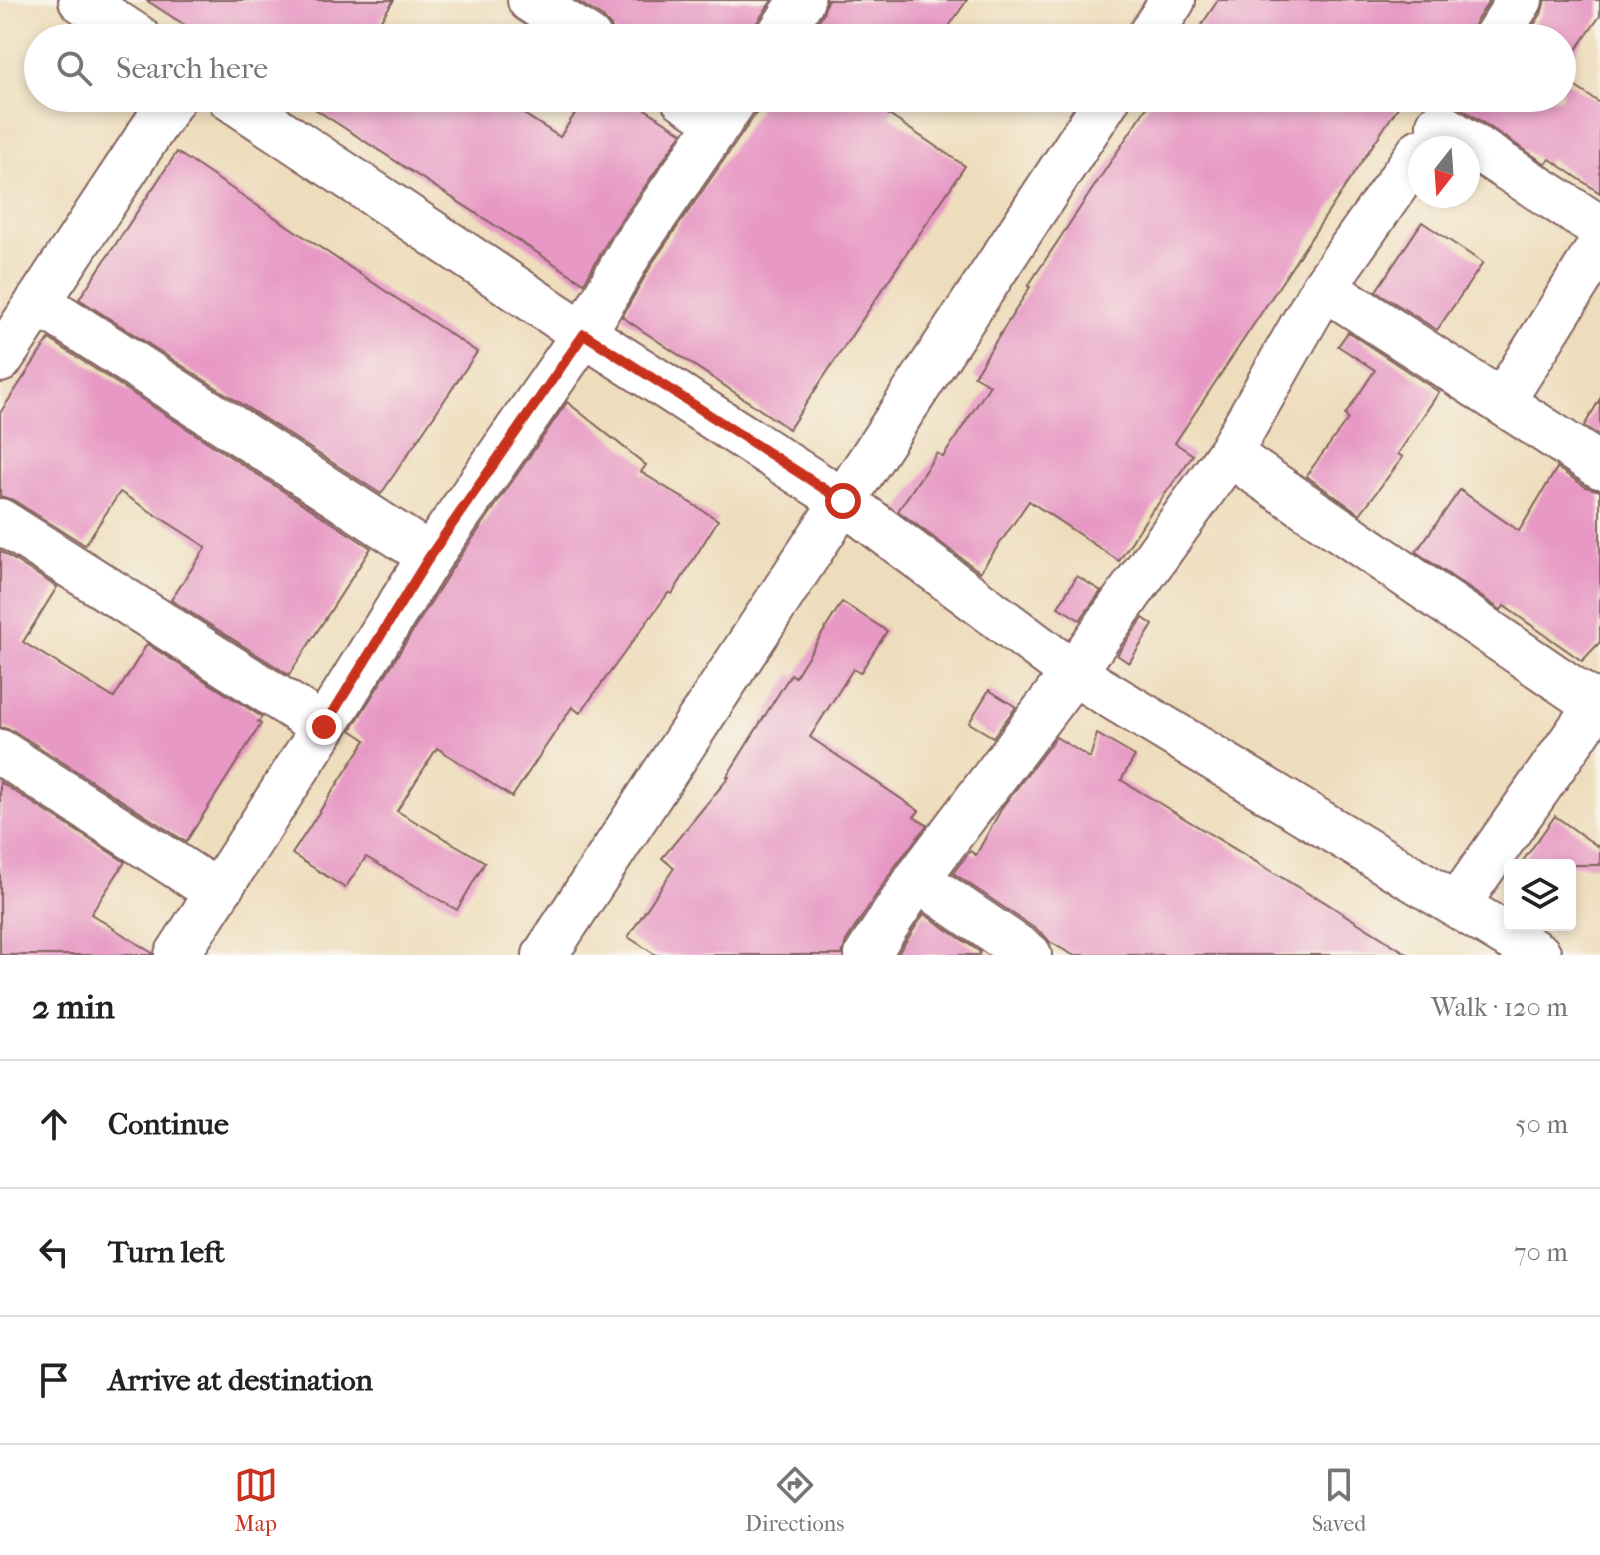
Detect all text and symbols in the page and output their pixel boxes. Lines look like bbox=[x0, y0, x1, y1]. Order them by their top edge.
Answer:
search box bbox=[24, 24, 1576, 112]
icon: search bbox=[52, 46, 96, 90]
text: Search here bbox=[116, 51, 268, 86]
north arrow bbox=[1408, 136, 1480, 208]
route start bbox=[825, 483, 861, 519]
route end bbox=[306, 709, 342, 745]
map controls bbox=[1504, 859, 1576, 931]
button: layers bbox=[1504, 859, 1576, 931]
text: 2 min bbox=[32, 987, 115, 1027]
text: Walk · 120 m bbox=[1431, 992, 1568, 1023]
icon: ahead bbox=[32, 1102, 76, 1146]
text: Continue bbox=[108, 1107, 229, 1142]
text: 50 m bbox=[1515, 1109, 1568, 1140]
icon: left bbox=[32, 1230, 76, 1274]
text: Turn left bbox=[108, 1235, 225, 1270]
text: 70 m bbox=[1514, 1237, 1568, 1268]
icon: arrive bbox=[32, 1358, 76, 1402]
text: Arrive at destination bbox=[108, 1363, 373, 1398]
tab: Map bbox=[234, 1463, 278, 1537]
tab: Directions bbox=[745, 1463, 844, 1537]
tab: Saved bbox=[1312, 1463, 1366, 1537]

